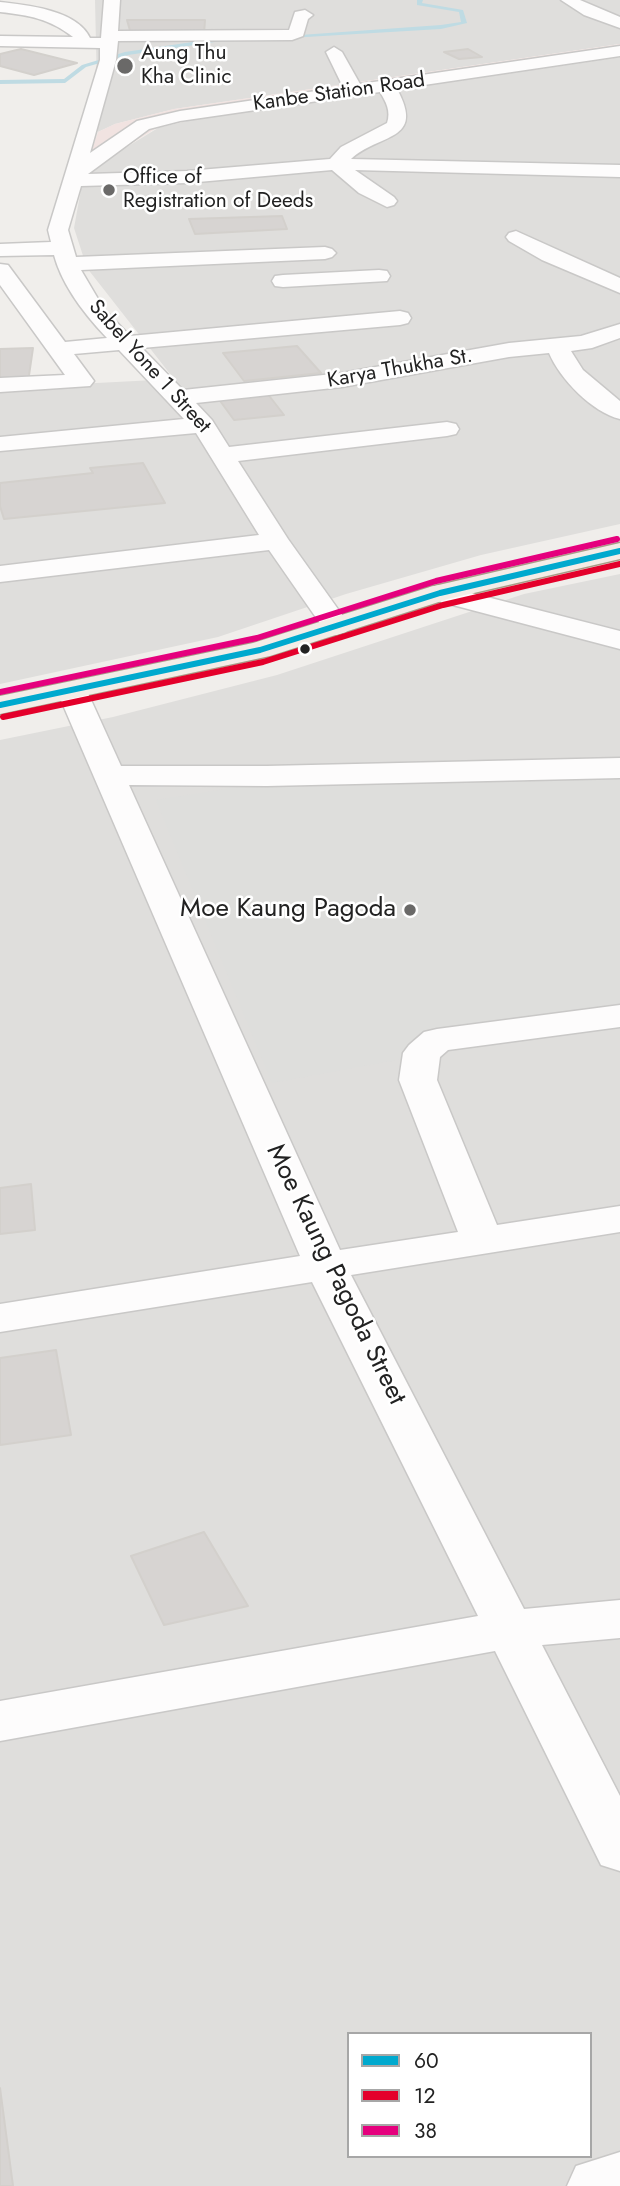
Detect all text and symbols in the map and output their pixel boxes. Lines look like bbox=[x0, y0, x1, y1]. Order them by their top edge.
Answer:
place label: Aung Thu Kha Clinic bbox=[141, 41, 231, 91]
marker: Aung Thu Kha Clinic bbox=[115, 56, 135, 76]
street label: Kanbe Station Road bbox=[251, 68, 427, 118]
place label: Office of Registration of Deeds bbox=[123, 165, 313, 215]
marker: Office of Registration of Deeds bbox=[101, 182, 117, 198]
street label: Sabel Yone 1 Street bbox=[83, 295, 215, 439]
street label: Karya Thukha St. bbox=[326, 344, 474, 394]
unlabelled marker bbox=[298, 642, 312, 656]
place label: Moe Kaung Pagoda bbox=[180, 894, 396, 926]
marker: Moe Kaung Pagoda bbox=[402, 902, 418, 918]
street label: Moe Kaung Pagoda Street bbox=[258, 1140, 412, 1410]
legend bbox=[347, 2032, 592, 2158]
text: 60 bbox=[414, 2046, 439, 2076]
text: 12 bbox=[414, 2081, 435, 2111]
text: 38 bbox=[414, 2116, 437, 2146]

